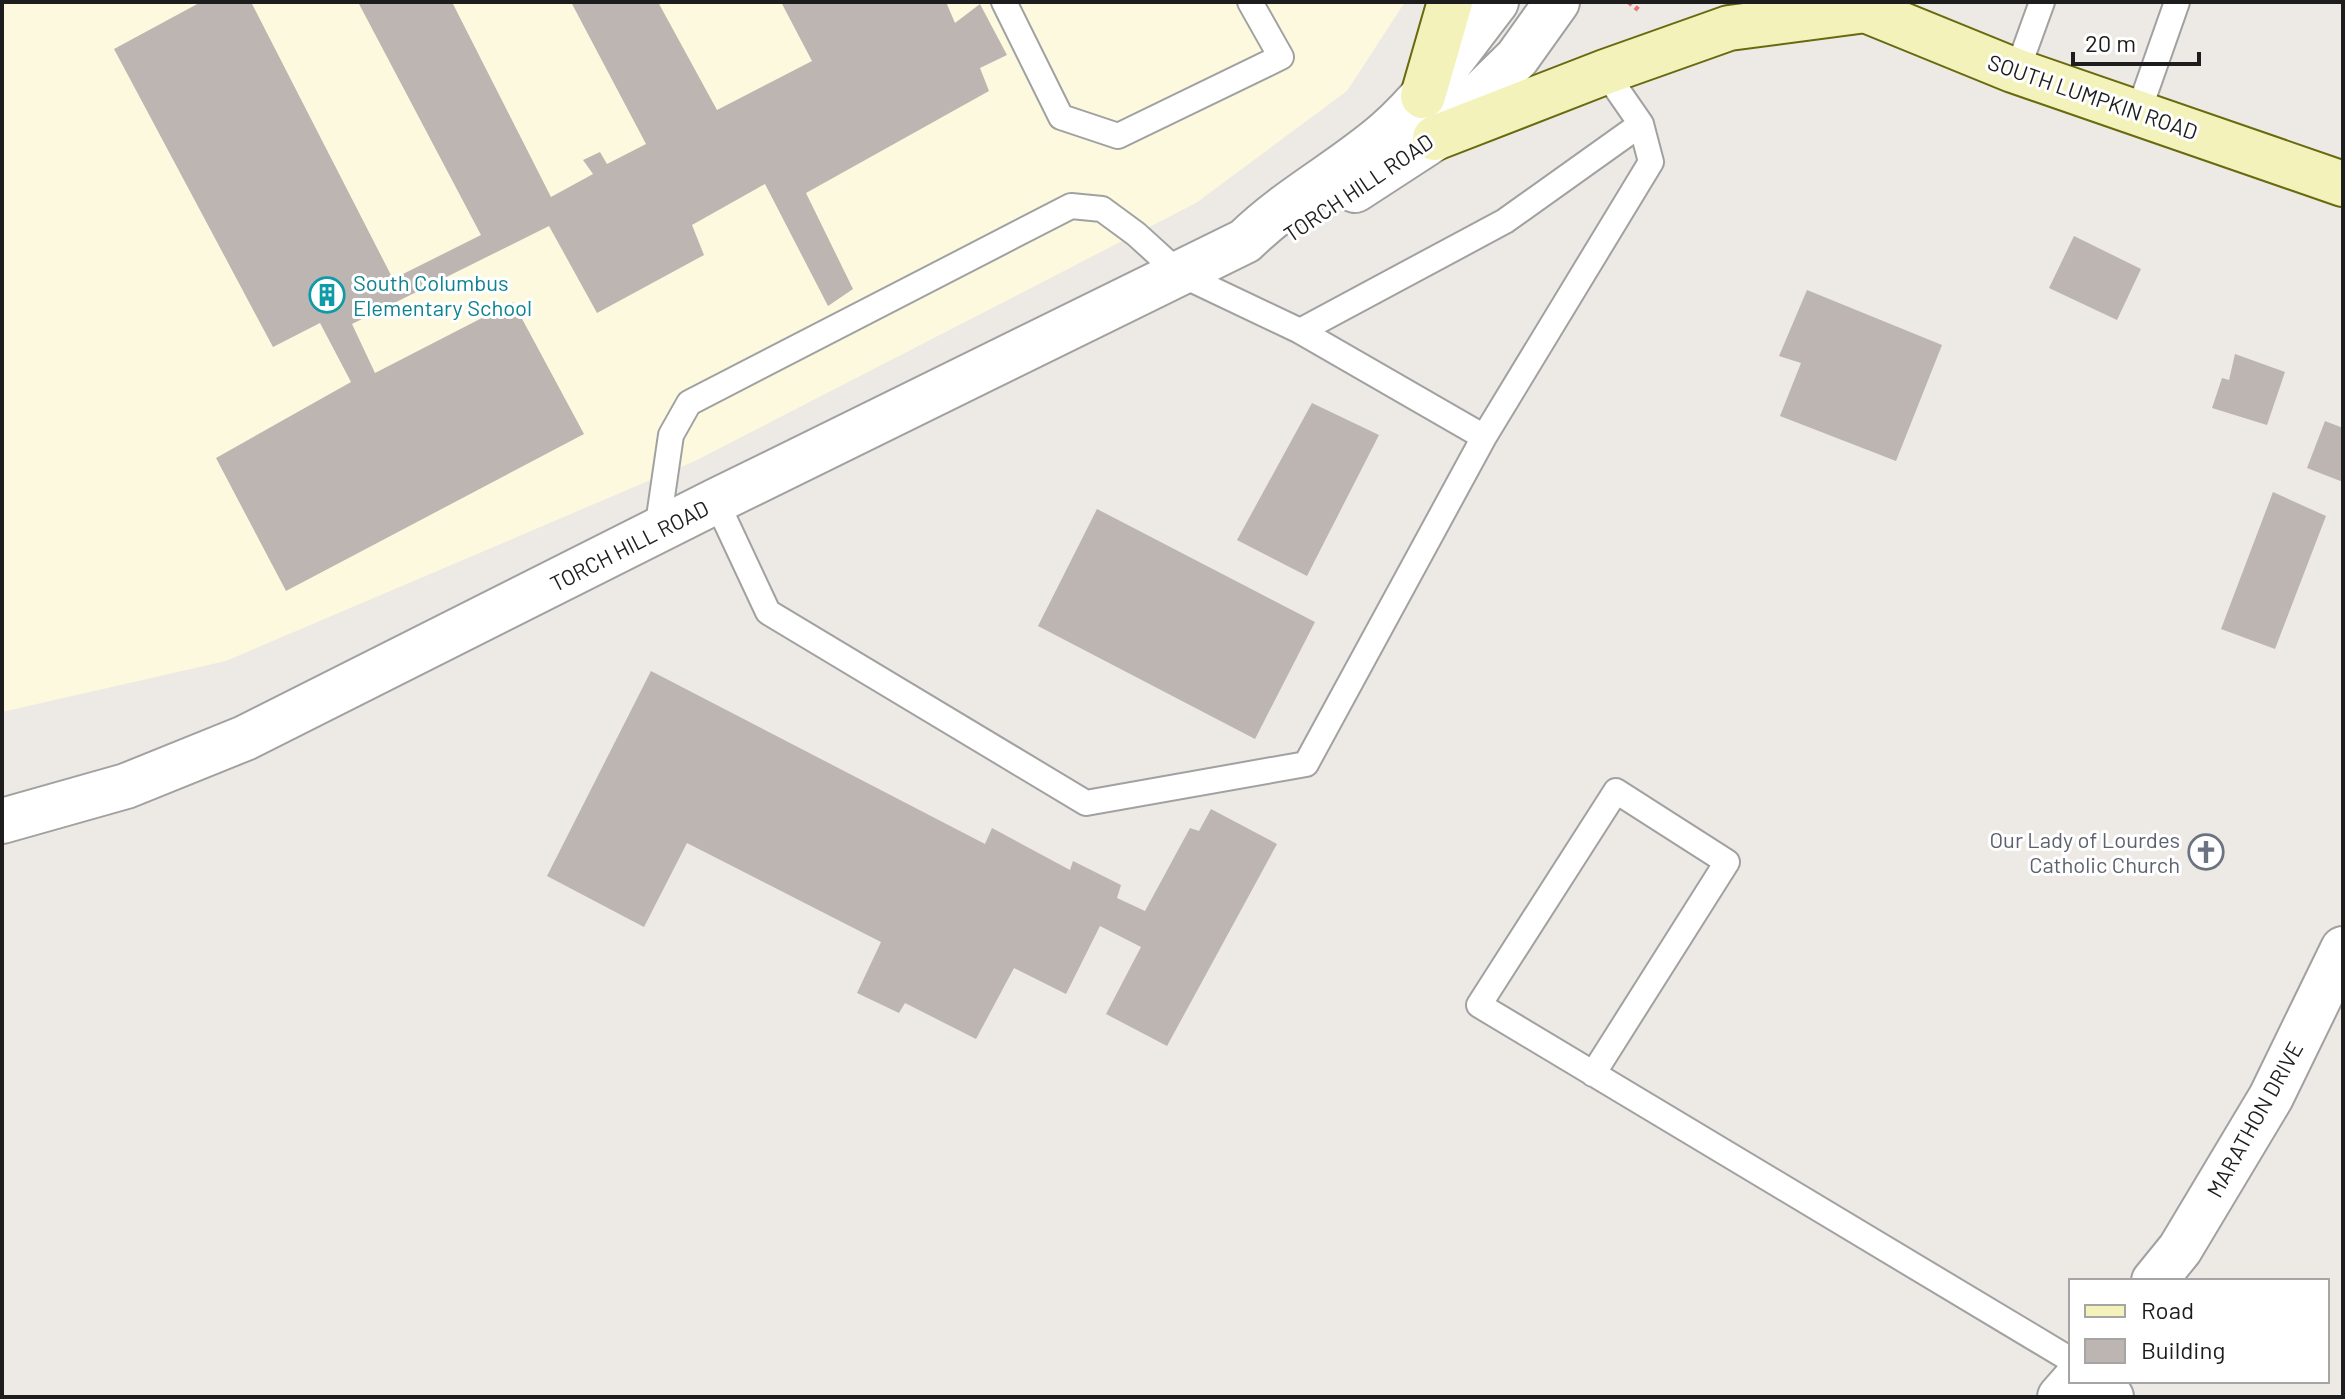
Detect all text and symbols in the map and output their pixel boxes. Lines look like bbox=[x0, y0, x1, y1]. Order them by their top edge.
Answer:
scale bar bbox=[2073, 16, 2199, 66]
text: 20 m bbox=[2085, 28, 2136, 57]
street label: SOUTH LUMPKIN ROAD bbox=[1985, 48, 2201, 144]
street label: TORCH HILL ROAD bbox=[1278, 127, 1438, 247]
place label: South Columbus Elementary School bbox=[353, 269, 532, 320]
building icon: South Columbus Elementary School bbox=[308, 276, 346, 314]
street label: TORCH HILL ROAD bbox=[545, 494, 713, 596]
place label: Our Lady of Lourdes Catholic Church bbox=[1989, 826, 2180, 877]
church icon: Our Lady of Lourdes Catholic Church bbox=[2187, 833, 2225, 871]
street label: MARATHON DRIVE bbox=[2200, 1037, 2308, 1201]
legend bbox=[2069, 1279, 2329, 1383]
text: Road bbox=[2141, 1295, 2194, 1324]
text: Building bbox=[2141, 1335, 2225, 1364]

